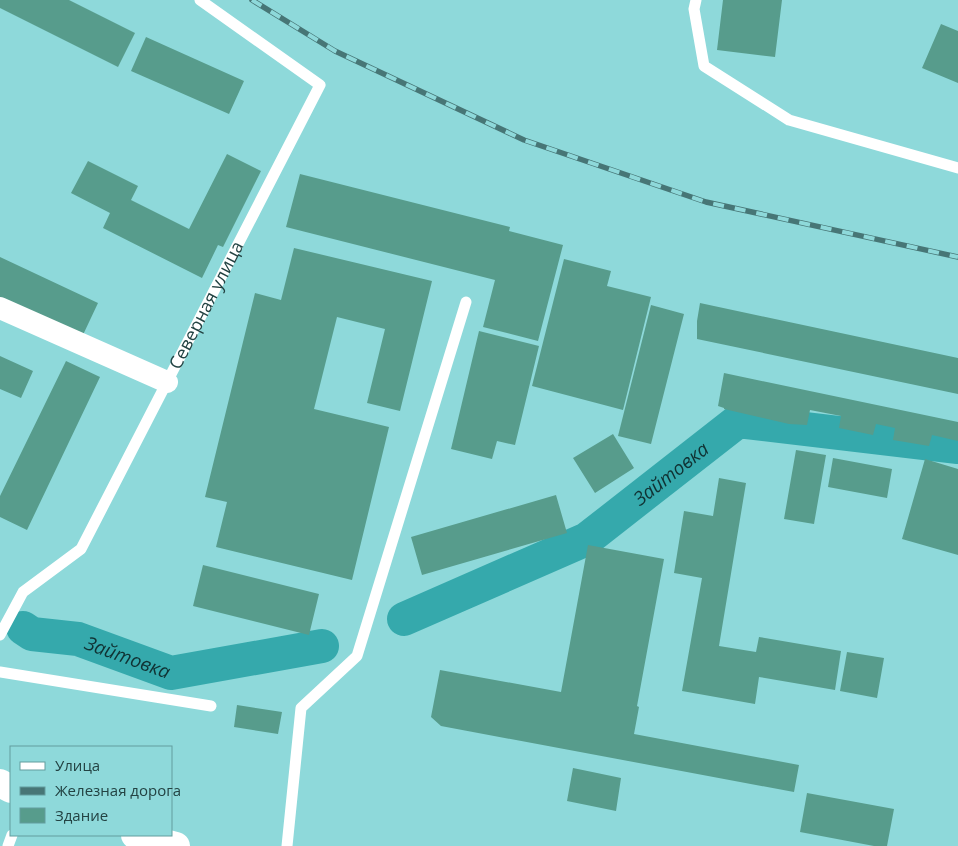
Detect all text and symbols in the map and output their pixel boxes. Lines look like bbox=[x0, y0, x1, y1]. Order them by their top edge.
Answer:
street label: Северная улица bbox=[163, 237, 249, 373]
water label: Зайтовка bbox=[627, 436, 714, 512]
water label: Зайтовка bbox=[80, 629, 174, 685]
legend bbox=[10, 746, 172, 836]
text: Улица bbox=[55, 755, 100, 775]
text: Железная дорога bbox=[55, 780, 181, 800]
text: Здание bbox=[55, 805, 108, 825]

